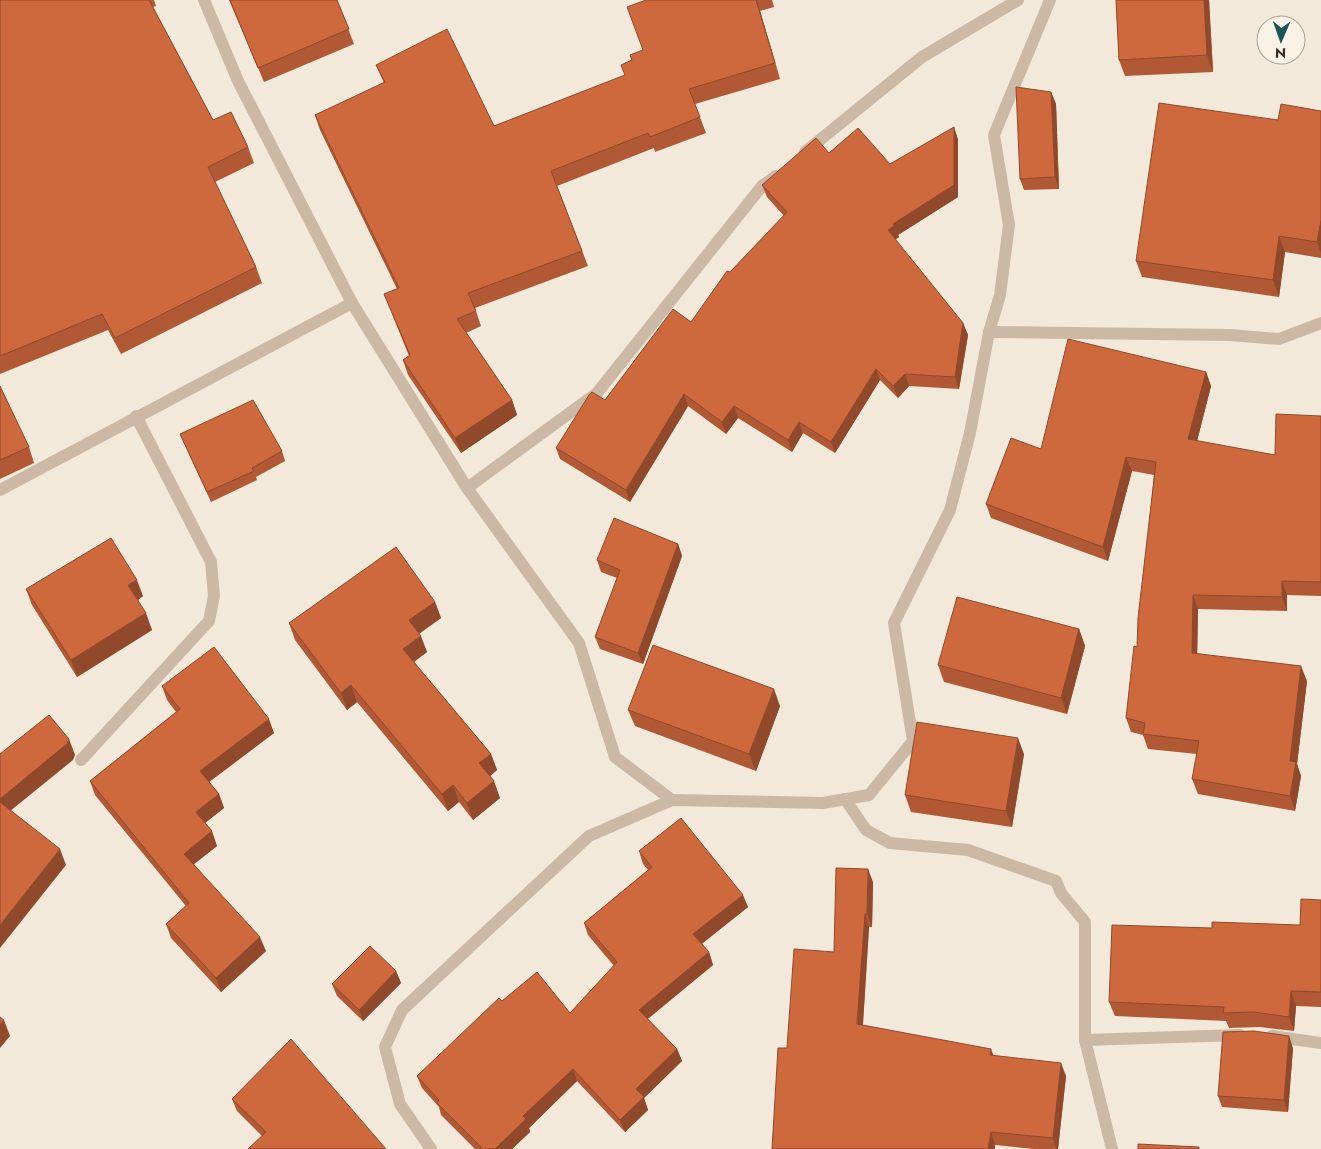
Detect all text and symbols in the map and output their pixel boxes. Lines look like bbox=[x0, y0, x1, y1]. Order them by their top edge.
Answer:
north arrow bbox=[1256, 15, 1306, 65]
text: N bbox=[1275, 43, 1286, 63]

